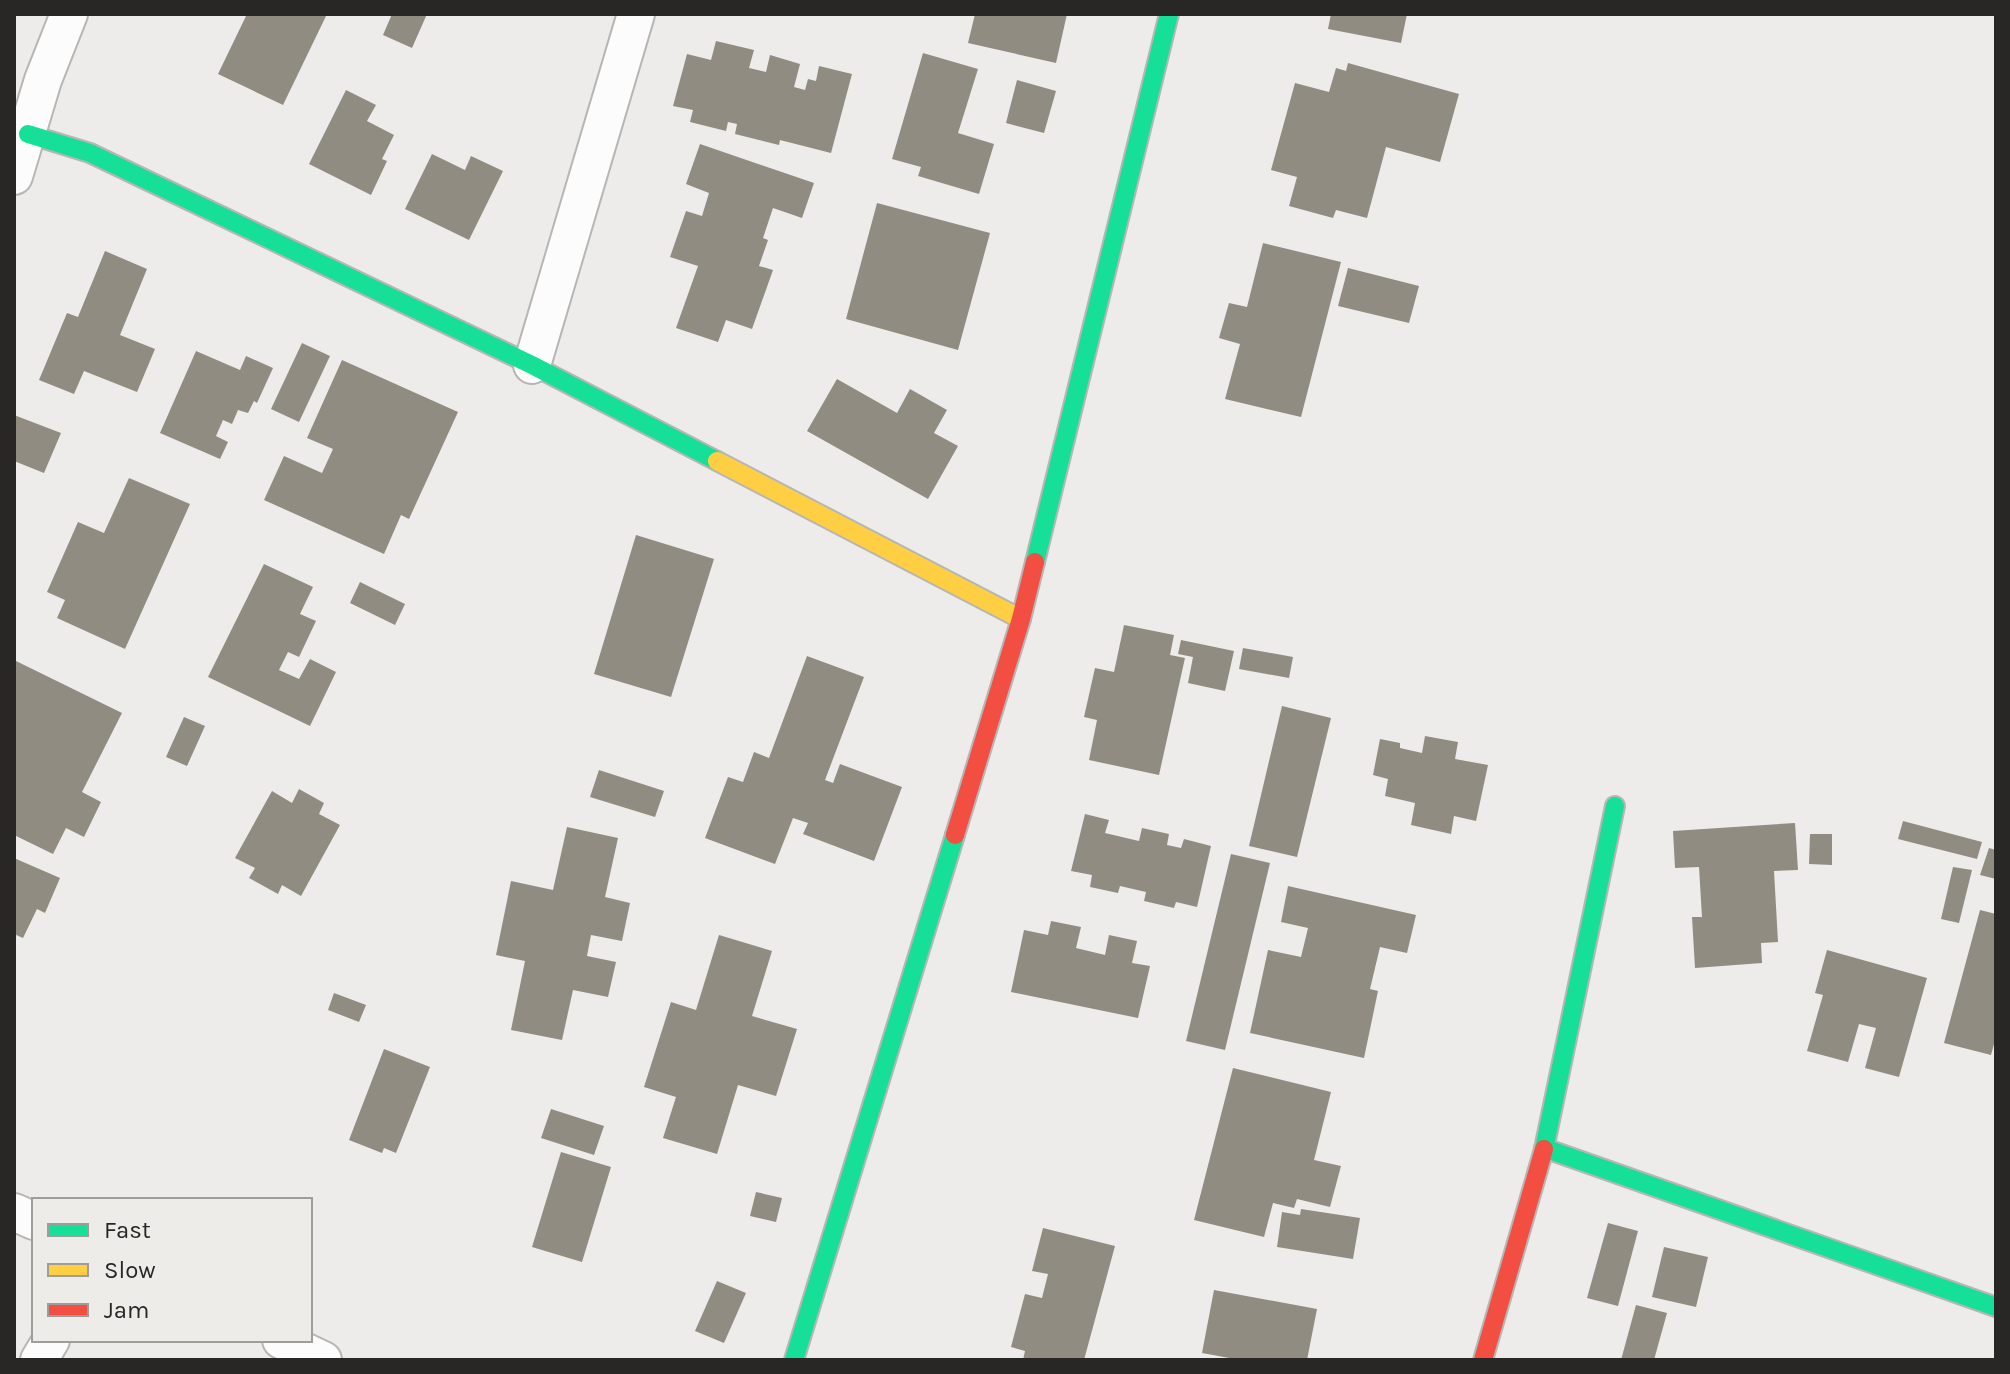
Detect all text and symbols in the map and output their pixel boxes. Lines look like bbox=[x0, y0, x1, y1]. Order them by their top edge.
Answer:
legend bbox=[32, 1198, 312, 1342]
text: Fast bbox=[104, 1216, 151, 1244]
text: Slow bbox=[104, 1256, 156, 1284]
text: Jam bbox=[104, 1296, 149, 1324]

